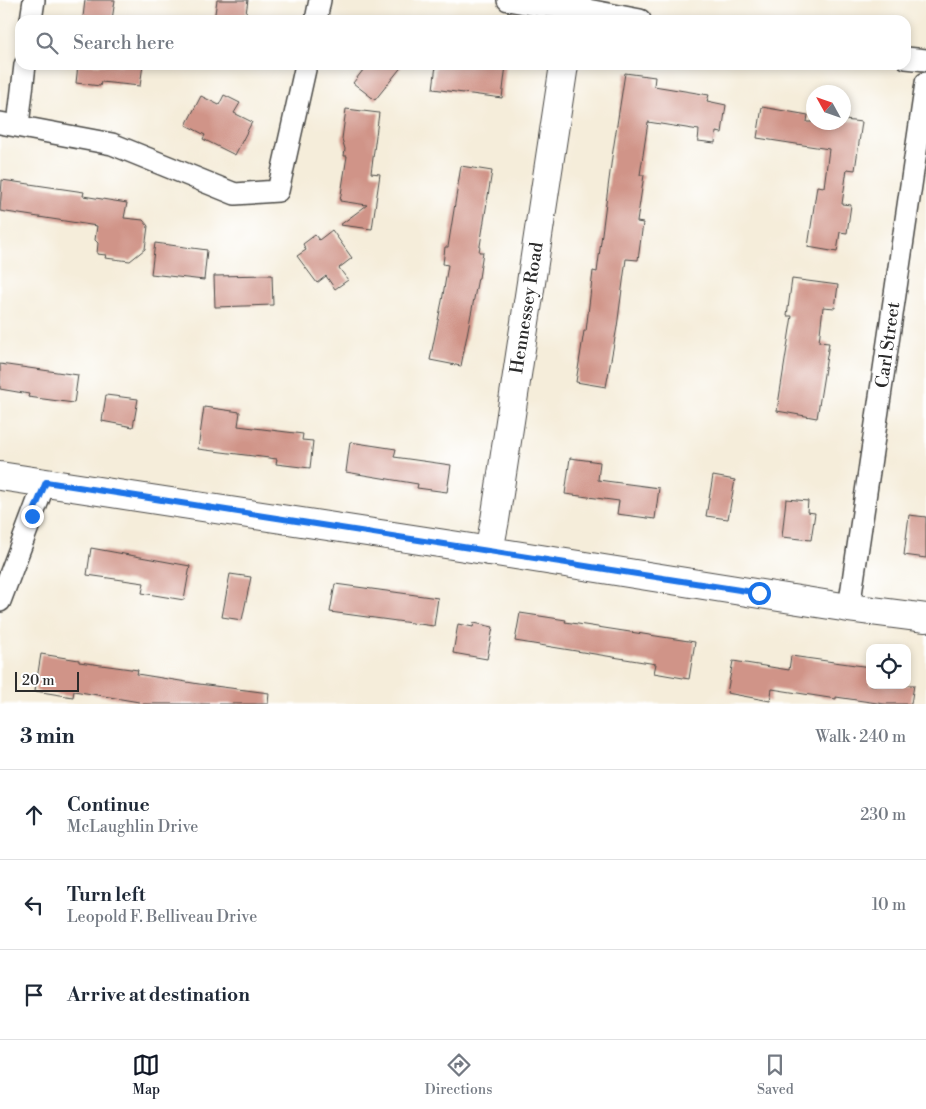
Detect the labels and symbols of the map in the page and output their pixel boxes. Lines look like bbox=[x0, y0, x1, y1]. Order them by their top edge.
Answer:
north arrow bbox=[806, 85, 851, 130]
street label: Hennessey Road bbox=[505, 240, 549, 376]
street label: Carl Street bbox=[871, 300, 906, 390]
route end bbox=[21, 505, 44, 528]
route start bbox=[748, 582, 771, 605]
scale bar bbox=[15, 669, 79, 692]

